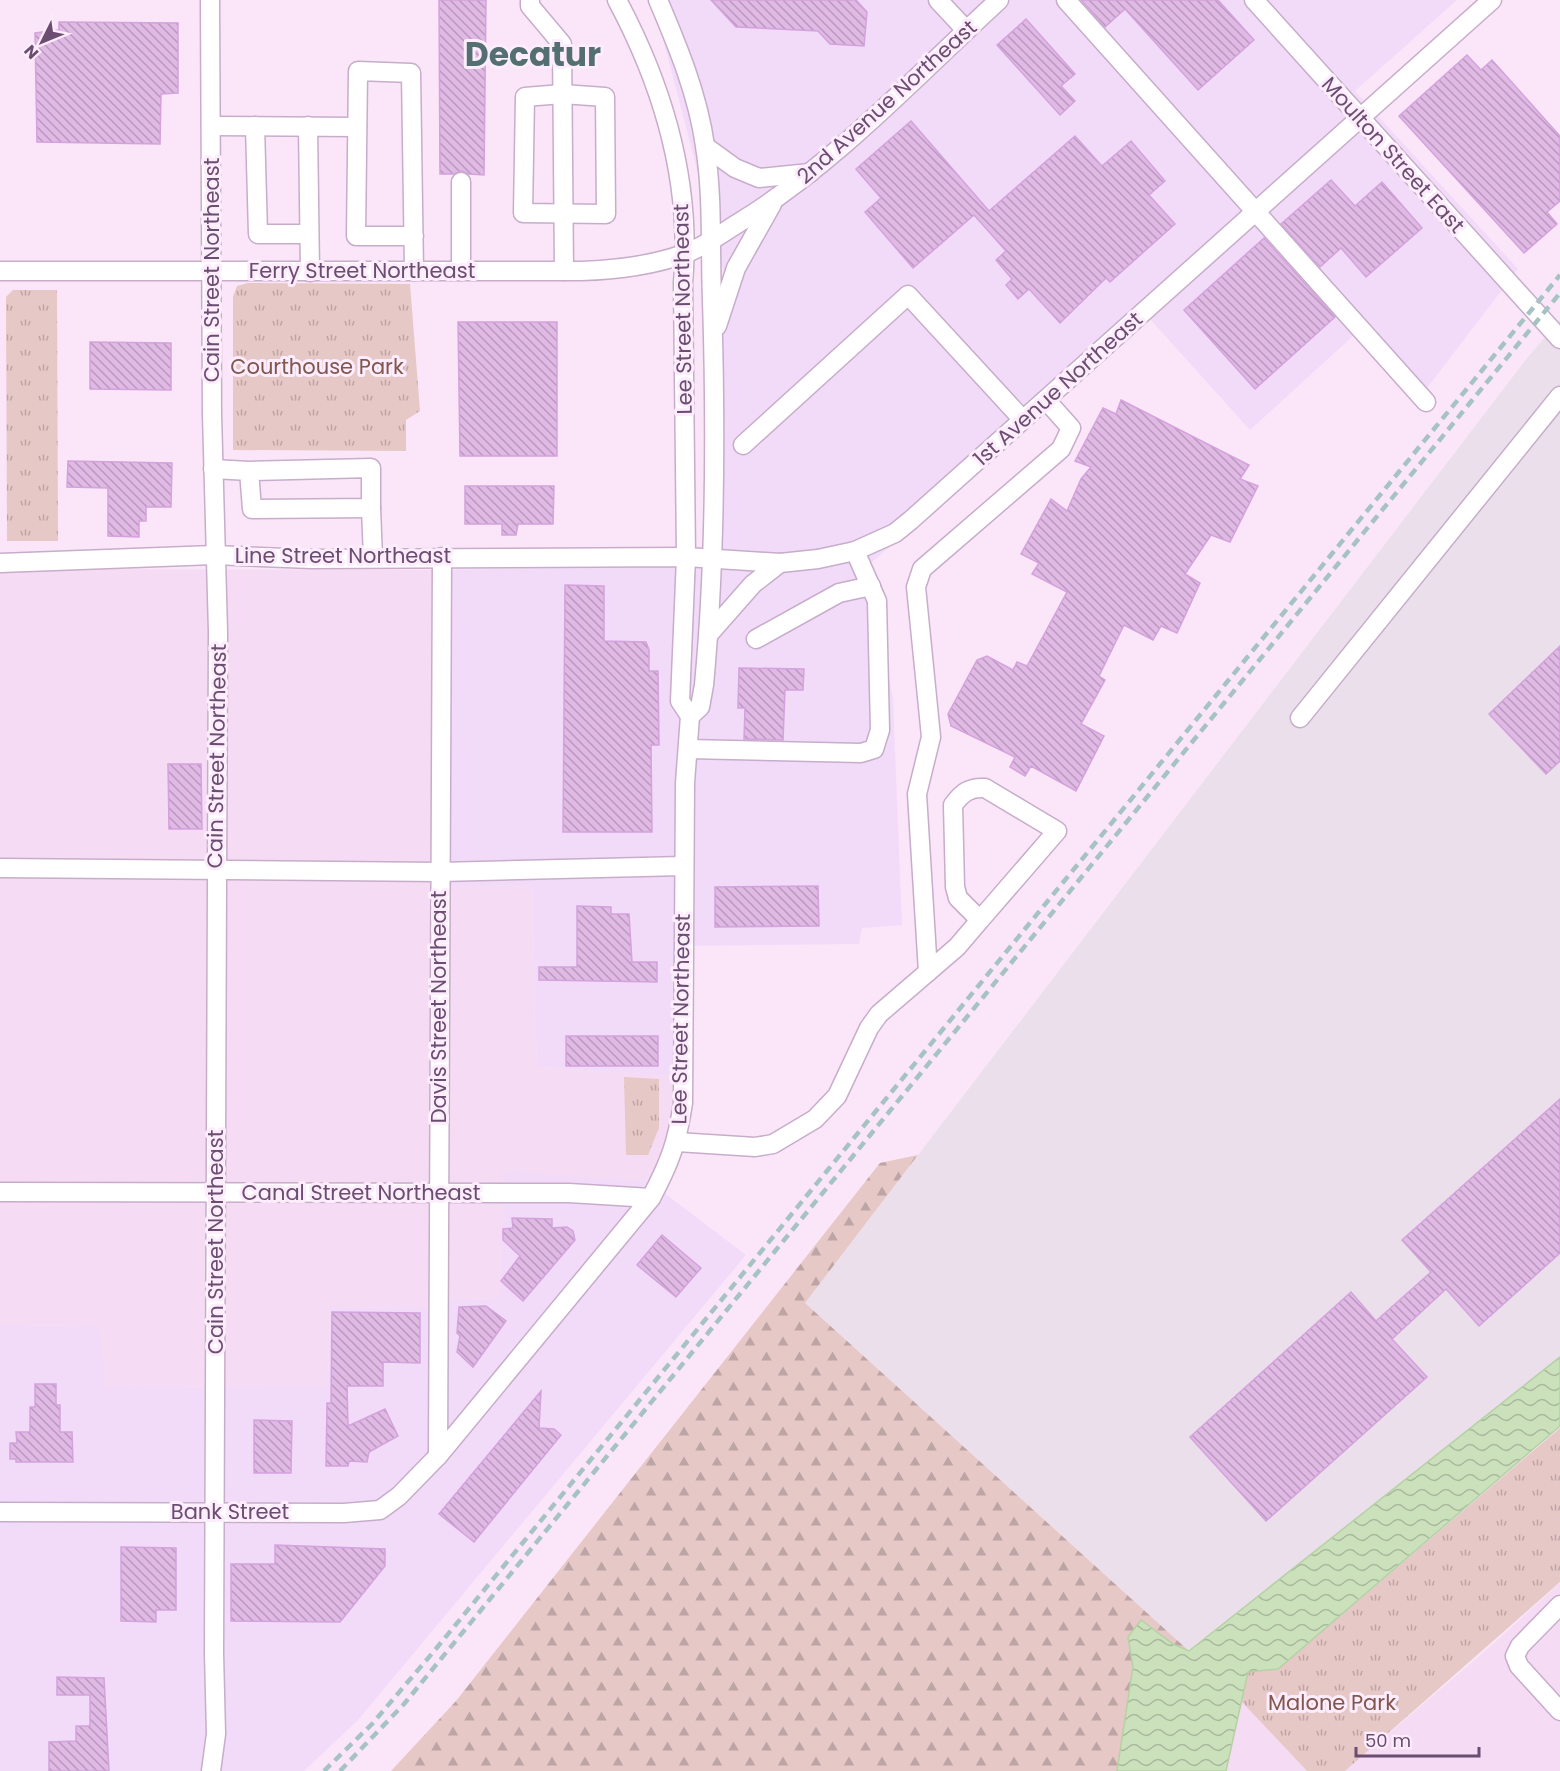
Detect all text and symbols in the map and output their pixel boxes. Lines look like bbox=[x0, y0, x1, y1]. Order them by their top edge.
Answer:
north arrow bbox=[12, 12, 72, 72]
street label: 2nd Avenue Northeast bbox=[790, 13, 983, 190]
district label: Decatur bbox=[465, 31, 601, 78]
text: N bbox=[19, 40, 44, 64]
street label: Moulton Street East bbox=[1315, 70, 1471, 239]
street label: Cain Street Northeast bbox=[197, 158, 226, 382]
street label: Lee Street Northeast bbox=[666, 203, 699, 415]
street label: Ferry Street Northeast bbox=[249, 256, 475, 285]
street label: 1st Avenue Northeast bbox=[967, 305, 1148, 472]
park label: Courthouse Park bbox=[230, 352, 404, 381]
street label: Line Street Northeast bbox=[235, 541, 451, 570]
street label: Cain Street Northeast bbox=[200, 643, 233, 869]
street label: Davis Street Northeast bbox=[424, 891, 453, 1123]
street label: Lee Street Northeast bbox=[664, 913, 697, 1125]
street label: Cain Street Northeast bbox=[201, 1130, 230, 1354]
street label: Canal Street Northeast bbox=[242, 1178, 480, 1207]
street label: Bank Street bbox=[171, 1497, 289, 1526]
park label: Malone Park bbox=[1268, 1688, 1396, 1717]
scale bar bbox=[1356, 1720, 1479, 1758]
text: 50 m bbox=[1365, 1728, 1411, 1753]

